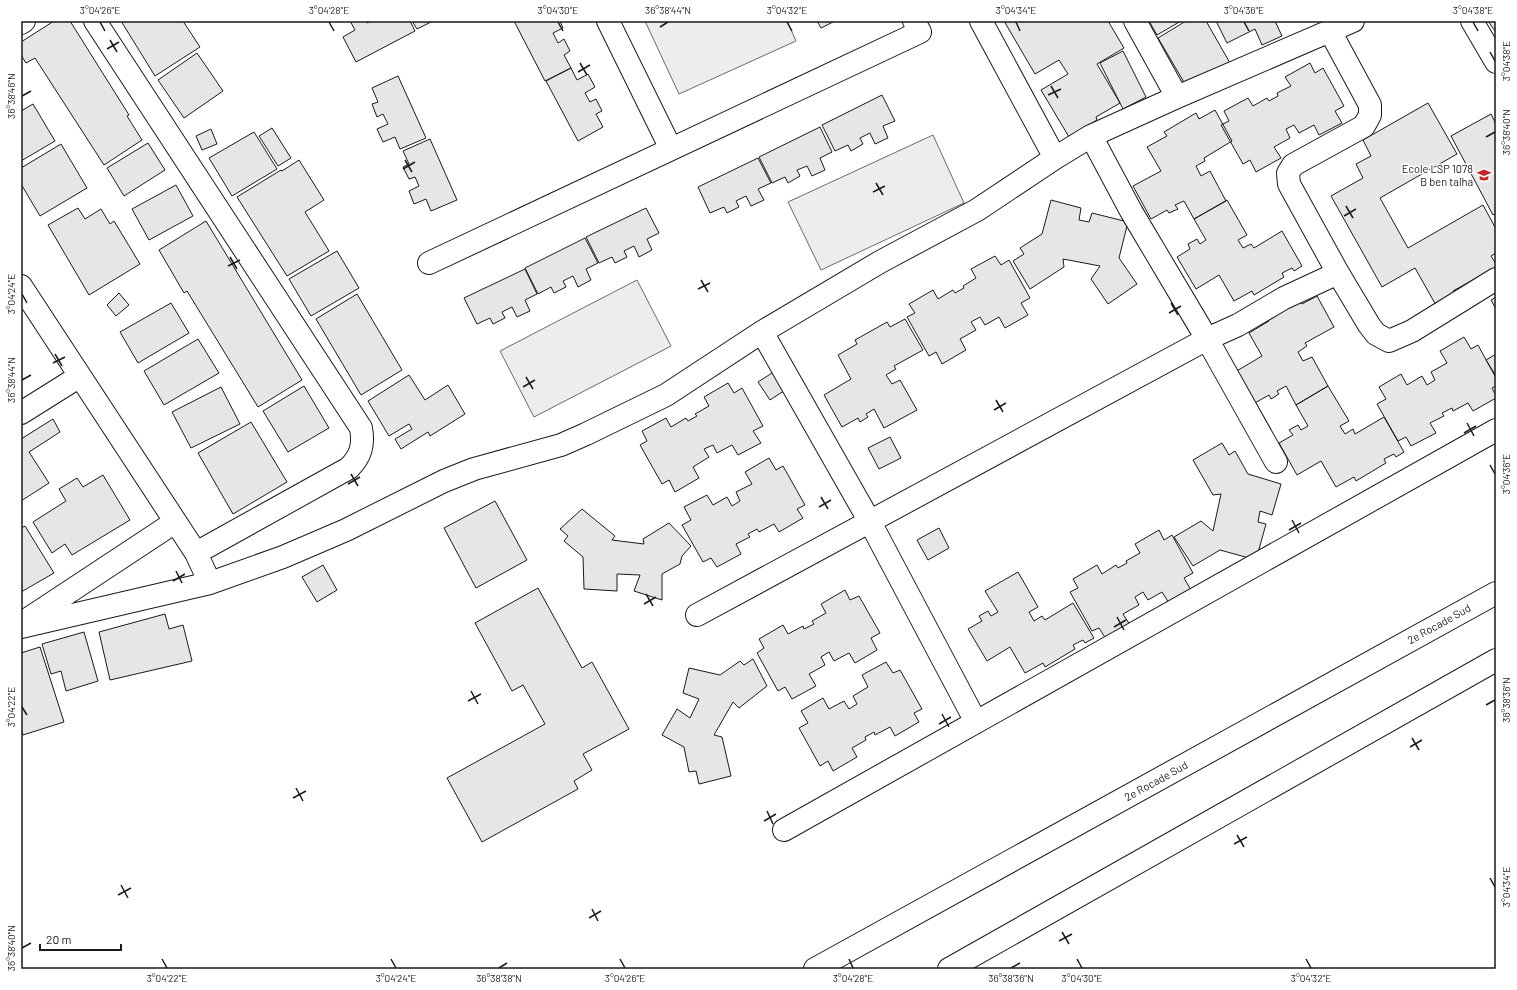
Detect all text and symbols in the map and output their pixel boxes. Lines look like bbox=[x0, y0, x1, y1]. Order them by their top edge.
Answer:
text: 3°04'26"E bbox=[80, 4, 120, 16]
text: 3°04'28"E bbox=[309, 4, 349, 16]
text: 3°04'30"E bbox=[538, 4, 578, 16]
text: 36°38'44"N bbox=[645, 4, 691, 16]
text: 3°04'32"E bbox=[767, 4, 807, 16]
text: 3°04'34"E bbox=[996, 4, 1036, 16]
text: 3°04'36"E bbox=[1224, 4, 1264, 16]
text: 3°04'38"E bbox=[1453, 4, 1493, 16]
text: 3°04'38"E bbox=[1500, 41, 1512, 81]
text: 36°38'46"N bbox=[5, 73, 17, 119]
text: 36°38'40"N bbox=[1500, 109, 1512, 155]
place label: Ecole LSP 1078 B ben talha bbox=[1402, 162, 1473, 188]
school or university icon: Ecole LSP 1078 B ben talha bbox=[1476, 167, 1492, 183]
text: 3°04'24"E bbox=[5, 274, 17, 314]
text: 36°38'44"N bbox=[5, 357, 17, 403]
text: 3°04'36"E bbox=[1500, 454, 1512, 494]
street label: 2e Rocade Sud bbox=[1405, 601, 1473, 646]
text: 36°38'36"N bbox=[1500, 677, 1512, 723]
text: 3°04'22"E bbox=[5, 687, 17, 727]
street label: 2e Rocade Sud bbox=[1122, 758, 1190, 803]
text: 3°04'34"E bbox=[1500, 867, 1512, 907]
text: 36°38'40"N bbox=[5, 925, 17, 971]
scale bar bbox=[40, 926, 121, 952]
text: 20 m bbox=[46, 932, 72, 946]
text: 3°04'22"E bbox=[147, 972, 187, 984]
text: 3°04'24"E bbox=[376, 972, 416, 984]
text: 36°38'38"N bbox=[476, 972, 522, 984]
text: 3°04'26"E bbox=[605, 972, 645, 984]
text: 3°04'28"E bbox=[833, 972, 873, 984]
text: 36°38'36"N bbox=[988, 972, 1034, 984]
text: 3°04'30"E bbox=[1062, 972, 1102, 984]
text: 3°04'32"E bbox=[1291, 972, 1331, 984]

